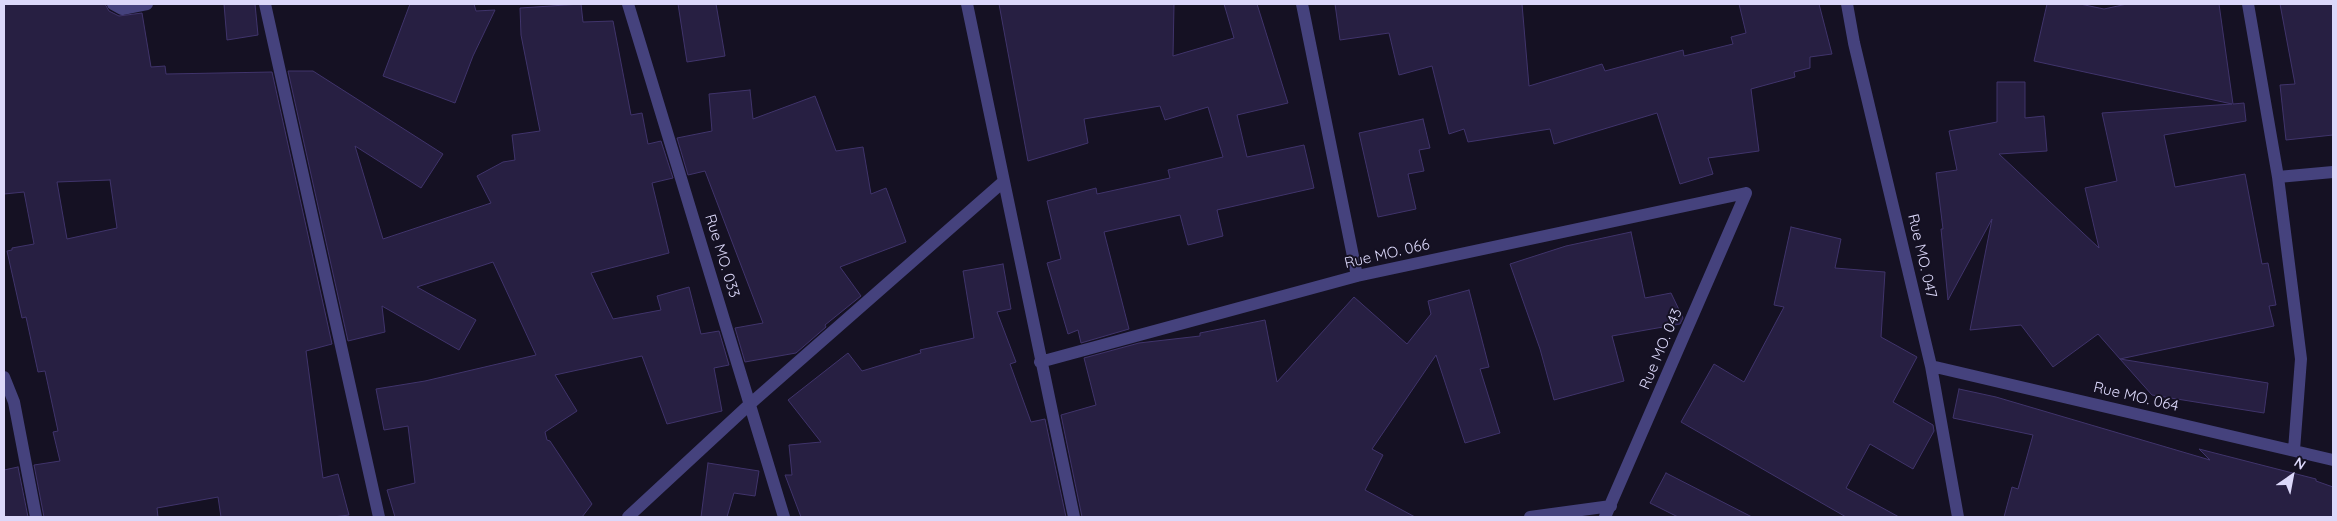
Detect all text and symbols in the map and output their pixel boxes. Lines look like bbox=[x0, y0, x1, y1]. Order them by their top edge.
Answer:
street label: Rue MO. 033 bbox=[701, 212, 743, 300]
street label: Rue MO. 047 bbox=[1904, 212, 1940, 300]
street label: Rue MO. 066 bbox=[1343, 235, 1431, 273]
street label: Rue MO. 043 bbox=[1636, 306, 1686, 392]
street label: Rue MO. 064 bbox=[2092, 378, 2180, 416]
north arrow bbox=[2267, 451, 2317, 501]
text: N bbox=[2291, 453, 2309, 474]

